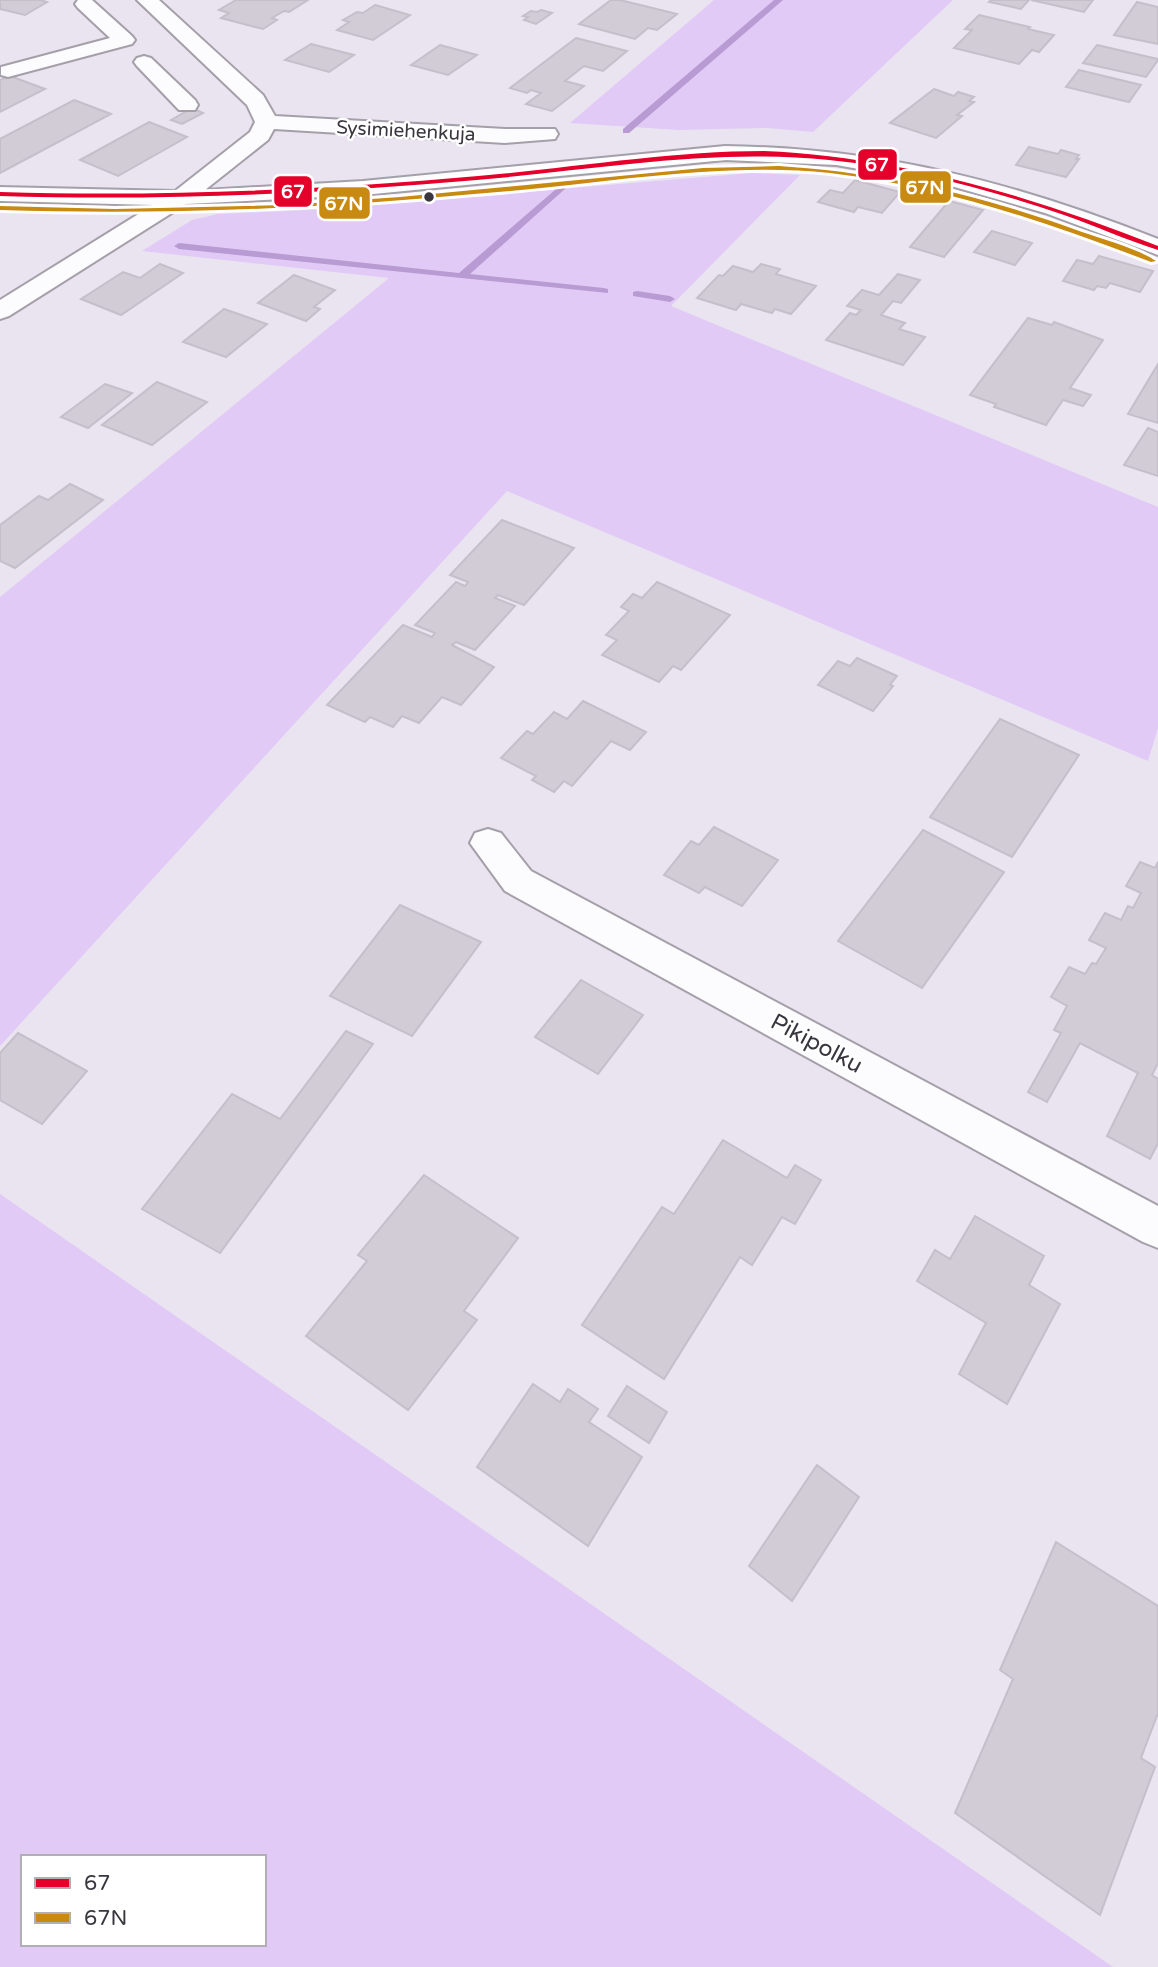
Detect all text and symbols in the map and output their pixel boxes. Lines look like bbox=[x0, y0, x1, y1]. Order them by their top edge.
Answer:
street label: Sysimiehenkuja bbox=[336, 116, 476, 146]
line badge: 67 bbox=[857, 148, 898, 181]
text: 67 bbox=[865, 154, 889, 176]
line badge: 67N bbox=[899, 170, 952, 204]
line badge: 67 bbox=[273, 175, 313, 208]
text: 67N bbox=[905, 177, 945, 199]
text: 67 bbox=[281, 181, 305, 203]
line badge: 67N bbox=[318, 186, 371, 220]
unlabelled marker bbox=[422, 190, 436, 204]
text: 67N bbox=[324, 193, 364, 215]
street label: Pikipolku bbox=[766, 1008, 867, 1080]
legend bbox=[21, 1855, 266, 1946]
text: 67 bbox=[84, 1871, 110, 1896]
text: 67N bbox=[84, 1906, 127, 1931]

